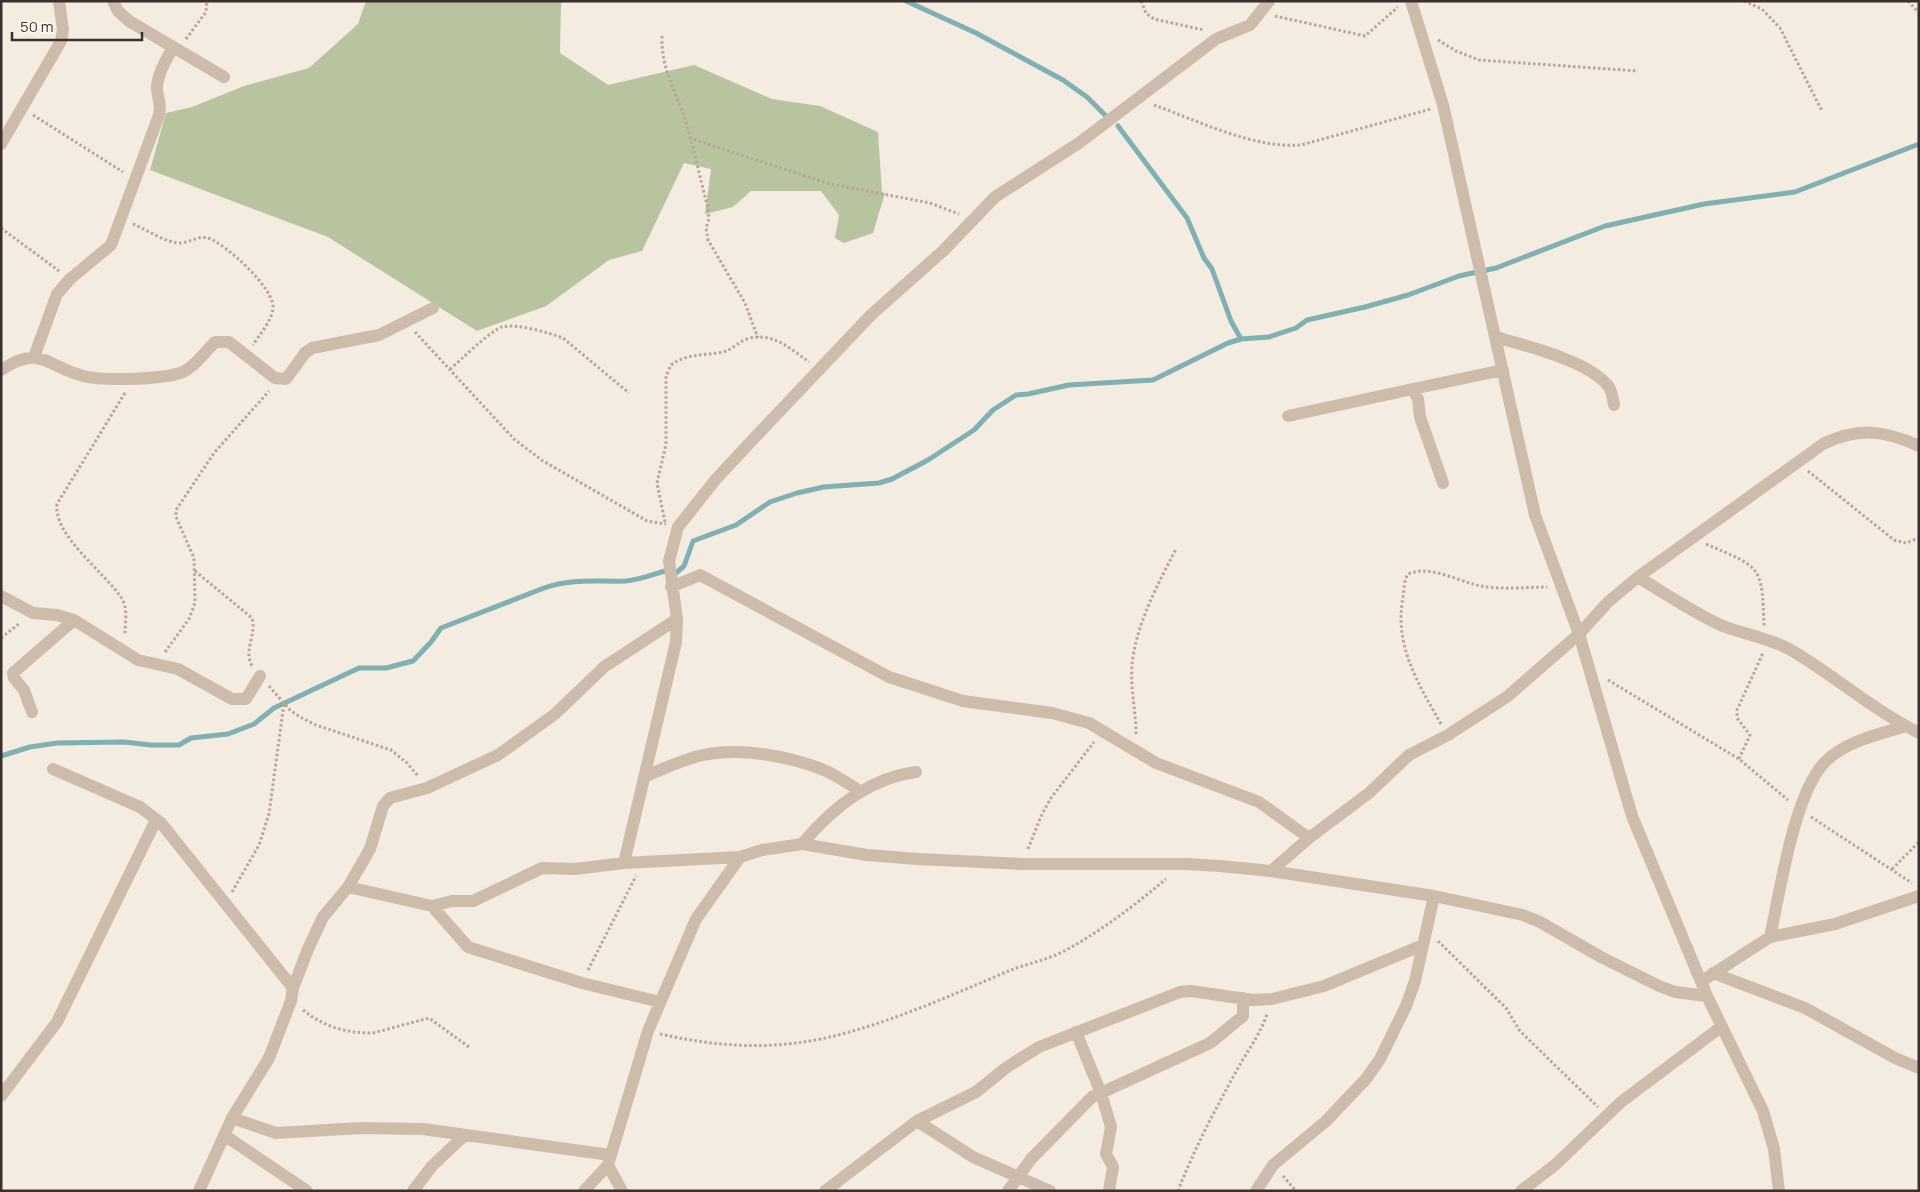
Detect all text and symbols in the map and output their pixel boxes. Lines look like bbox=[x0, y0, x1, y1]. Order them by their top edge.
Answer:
scale bar bbox=[12, 10, 142, 42]
text: 50 m bbox=[20, 16, 54, 37]

